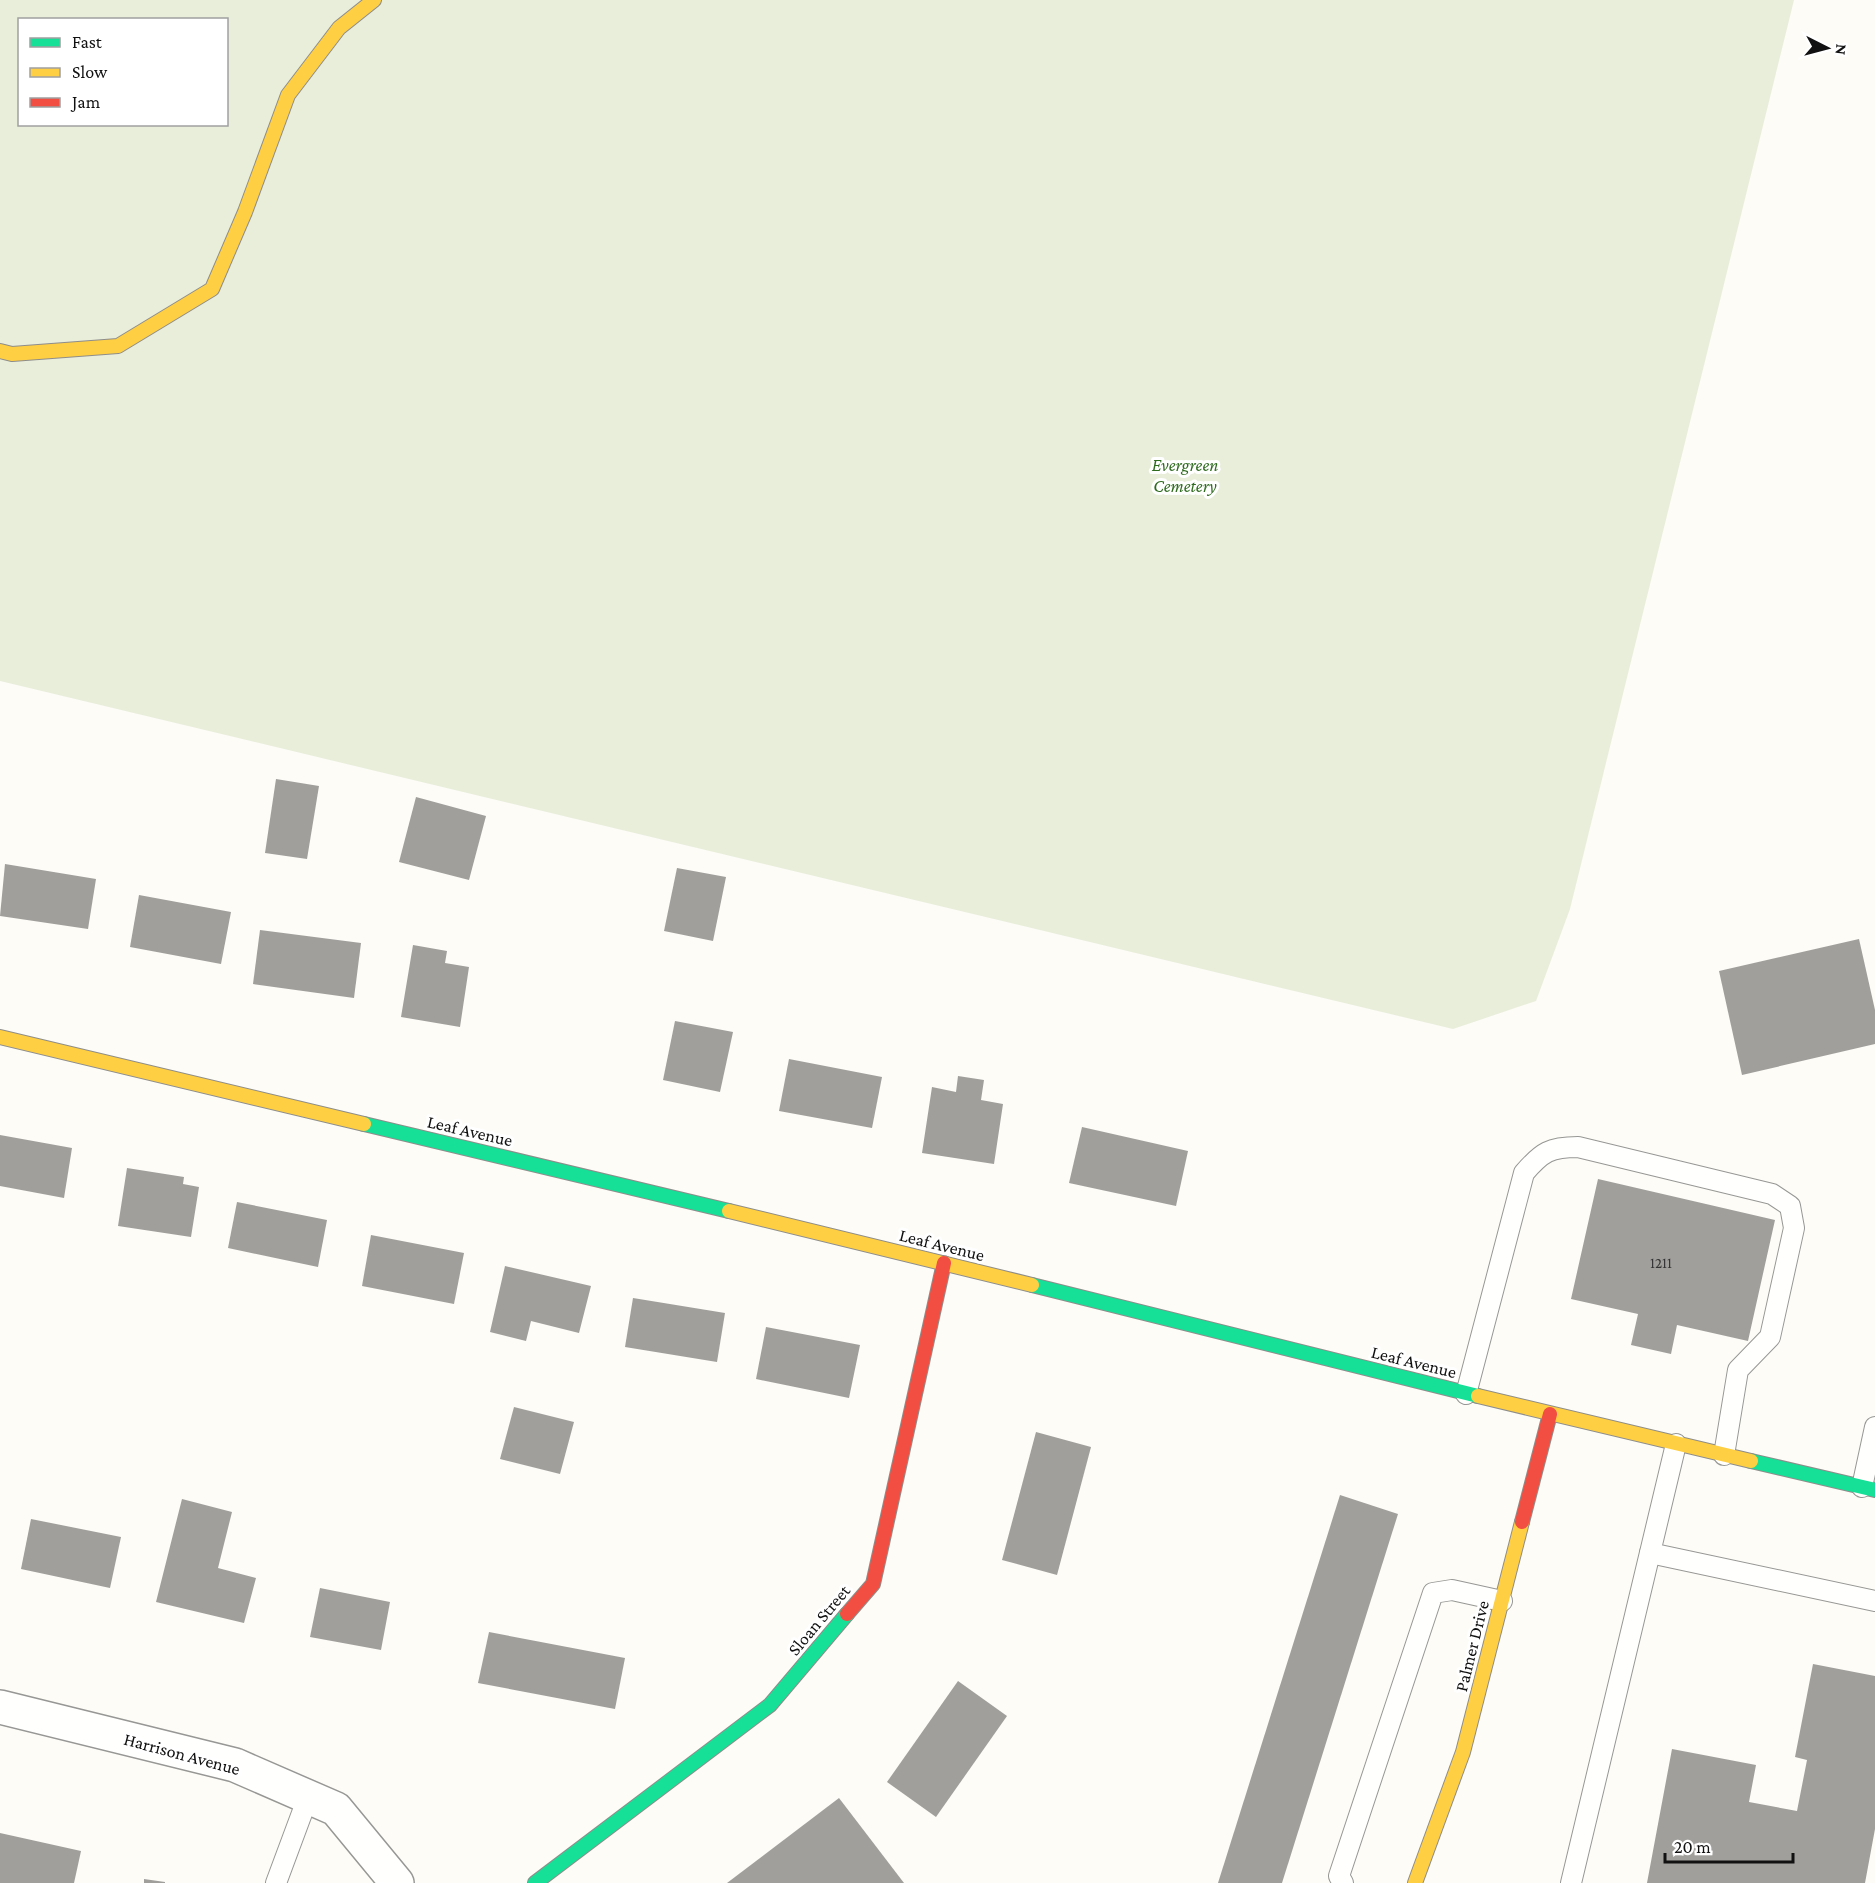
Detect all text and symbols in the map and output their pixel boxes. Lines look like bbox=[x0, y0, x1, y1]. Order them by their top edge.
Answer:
legend bbox=[18, 18, 228, 126]
north arrow bbox=[1797, 18, 1857, 78]
text: Fast bbox=[72, 32, 103, 52]
text: N bbox=[1832, 43, 1850, 56]
text: Slow bbox=[72, 62, 108, 82]
text: Jam bbox=[70, 92, 101, 112]
park label: Evergreen Cemetery bbox=[1152, 455, 1218, 496]
street label: Leaf Avenue bbox=[425, 1111, 515, 1151]
street label: Leaf Avenue bbox=[897, 1225, 987, 1265]
house number: 1211 bbox=[1650, 1255, 1672, 1271]
street label: Leaf Avenue bbox=[1369, 1342, 1459, 1382]
street label: Sloan Street bbox=[784, 1580, 855, 1659]
street label: Palmer Drive bbox=[1451, 1598, 1493, 1694]
street label: Harrison Avenue bbox=[122, 1729, 242, 1779]
scale bar bbox=[1665, 1826, 1792, 1864]
text: 20 m bbox=[1674, 1837, 1711, 1857]

